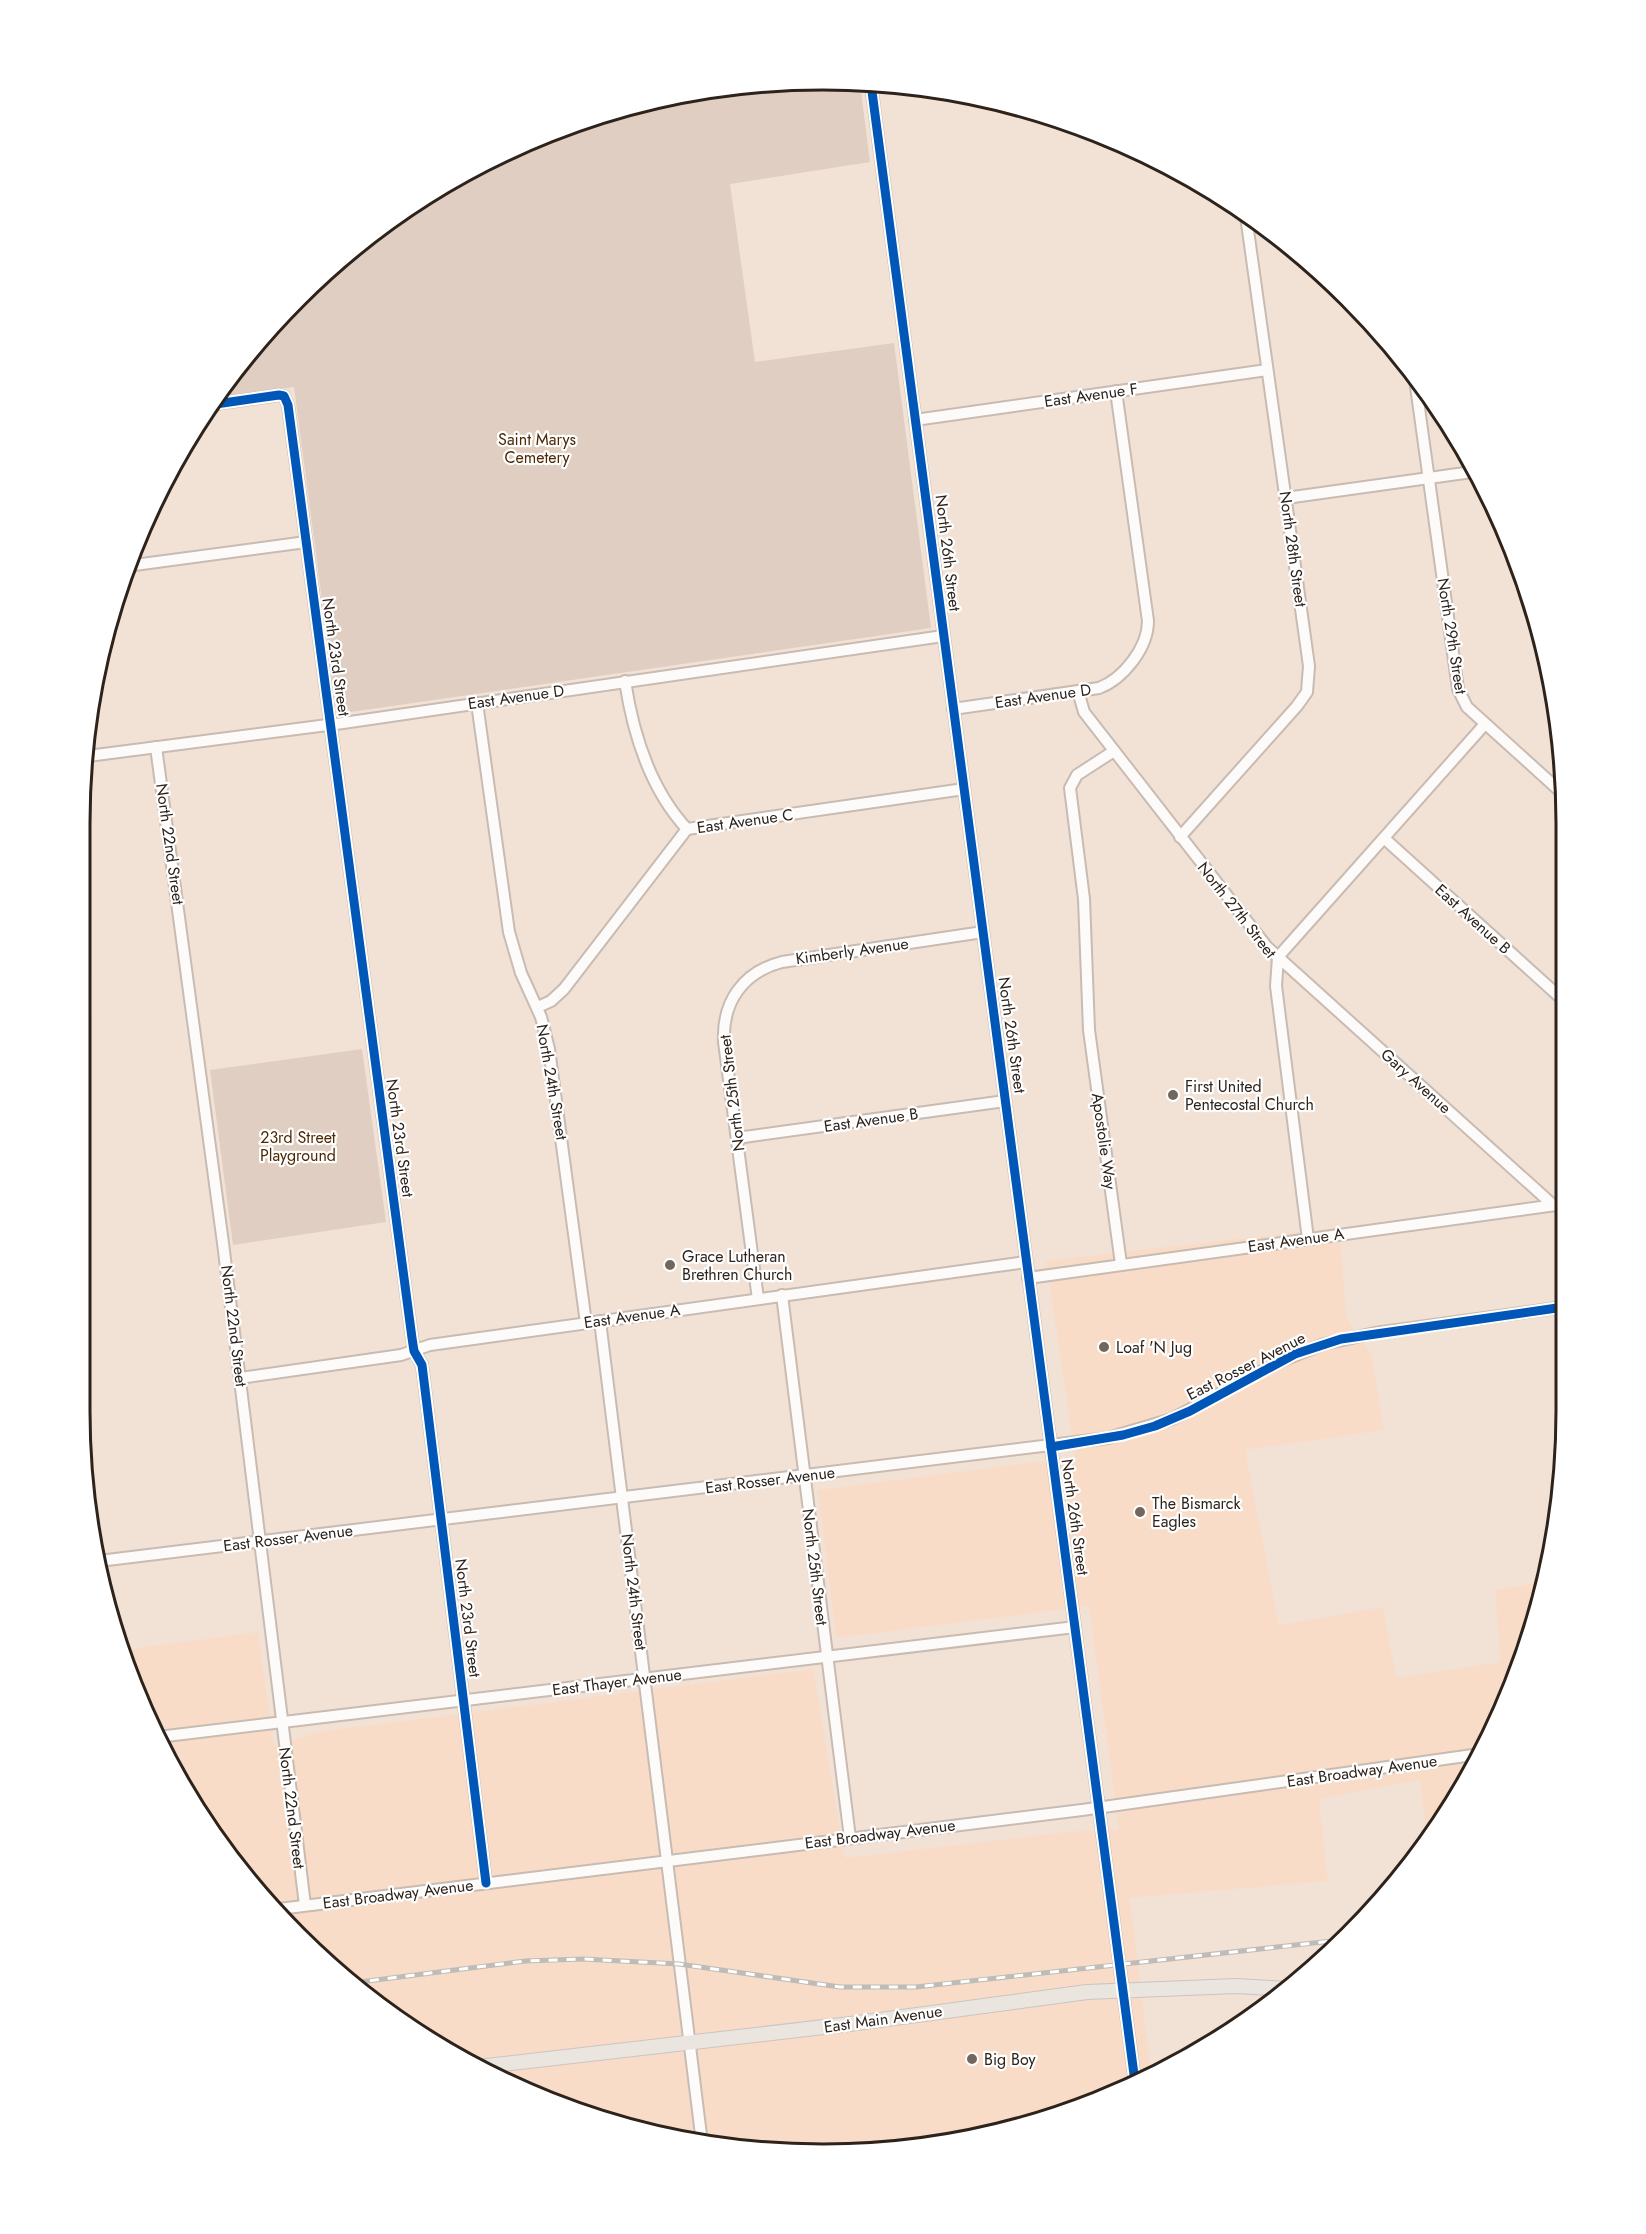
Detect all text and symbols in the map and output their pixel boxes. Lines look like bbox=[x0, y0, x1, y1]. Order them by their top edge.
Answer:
street label: East Avenue F bbox=[1043, 377, 1139, 413]
park label: Saint Marys Cemetery bbox=[498, 428, 576, 469]
street label: North 28th Street bbox=[1273, 490, 1313, 609]
street label: North 26th Street bbox=[929, 493, 967, 613]
street label: North 29th Street bbox=[1431, 576, 1473, 696]
street label: North 23rd Street bbox=[316, 596, 356, 718]
street label: East Avenue D bbox=[993, 678, 1093, 714]
street label: East Avenue D bbox=[466, 679, 566, 715]
street label: North 22nd Street bbox=[150, 782, 190, 906]
street label: East Avenue C bbox=[695, 803, 795, 839]
street label: North 27th Street bbox=[1192, 857, 1282, 963]
street label: East Avenue B bbox=[1430, 879, 1516, 959]
street label: Kimberly Avenue bbox=[794, 932, 910, 970]
street label: North 26th Street bbox=[992, 975, 1032, 1095]
street label: North 24th Street bbox=[530, 1022, 574, 1142]
street label: North 25th Street bbox=[713, 1033, 751, 1152]
street label: Gary Avenue bbox=[1376, 1043, 1456, 1119]
place label: First United Pentecostal Church bbox=[1185, 1075, 1314, 1116]
street label: North 23rd Street bbox=[380, 1077, 420, 1199]
marker: First United Pentecostal Church bbox=[1166, 1088, 1180, 1102]
street label: Apostolie Way bbox=[1086, 1091, 1122, 1192]
street label: East Avenue B bbox=[822, 1102, 920, 1138]
park label: 23rd Street Playground bbox=[260, 1126, 336, 1167]
street label: East Avenue A bbox=[1246, 1222, 1346, 1258]
place label: Grace Lutheran Brethren Church bbox=[682, 1245, 792, 1286]
marker: Grace Lutheran Brethren Church bbox=[663, 1258, 677, 1272]
street label: North 22nd Street bbox=[215, 1264, 253, 1388]
street label: East Avenue A bbox=[582, 1298, 682, 1334]
street label: East Rosser Avenue bbox=[1183, 1326, 1309, 1406]
place label: Loaf 'N Jug bbox=[1116, 1336, 1192, 1359]
marker: Loaf 'N Jug bbox=[1097, 1340, 1111, 1354]
street label: North 26th Street bbox=[1055, 1457, 1095, 1577]
street label: East Rosser Avenue bbox=[704, 1461, 836, 1499]
place label: The Bismarck Eagles bbox=[1152, 1492, 1241, 1533]
marker: The Bismarck Eagles bbox=[1133, 1505, 1147, 1519]
street label: North 25th Street bbox=[796, 1508, 834, 1627]
street label: East Rosser Avenue bbox=[222, 1519, 354, 1557]
street label: North 24th Street bbox=[615, 1532, 653, 1652]
street label: North 23rd Street bbox=[449, 1557, 487, 1679]
street label: East Thayer Avenue bbox=[551, 1663, 683, 1701]
street label: North 22nd Street bbox=[273, 1746, 311, 1870]
street label: East Broadway Avenue bbox=[1285, 1749, 1439, 1793]
street label: East Broadway Avenue bbox=[803, 1813, 957, 1855]
street label: East Broadway Avenue bbox=[321, 1873, 475, 1915]
street label: East Main Avenue bbox=[822, 1999, 944, 2039]
place label: Big Boy bbox=[984, 2048, 1036, 2071]
marker: Big Boy bbox=[965, 2052, 979, 2066]

